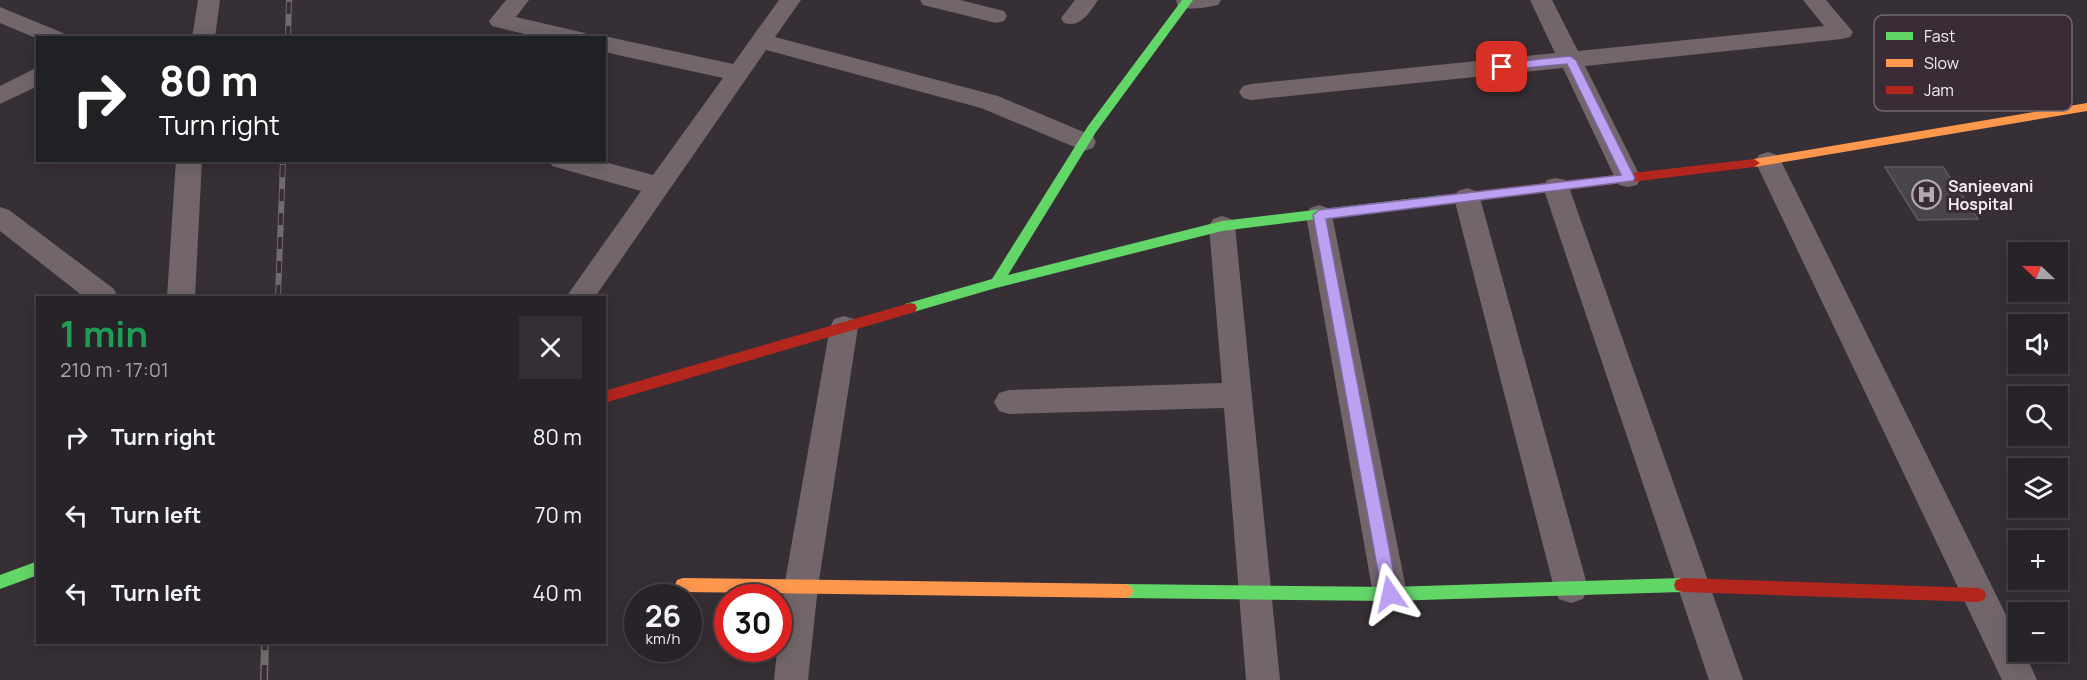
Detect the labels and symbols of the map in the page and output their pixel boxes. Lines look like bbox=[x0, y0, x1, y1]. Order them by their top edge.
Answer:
legend bbox=[1874, 15, 2072, 111]
text: Fast bbox=[1924, 25, 1955, 47]
pin bbox=[1476, 41, 1527, 92]
text: Slow bbox=[1924, 52, 1959, 74]
text: Jam bbox=[1924, 79, 1954, 101]
place label: Sanjeevani Hospital bbox=[1948, 175, 2033, 215]
hospital icon: Sanjeevani Hospital bbox=[1911, 179, 1943, 211]
north arrow bbox=[2008, 242, 2068, 302]
position arrow bbox=[1358, 562, 1422, 626]
speed limit sign: 30 bbox=[714, 584, 792, 662]

